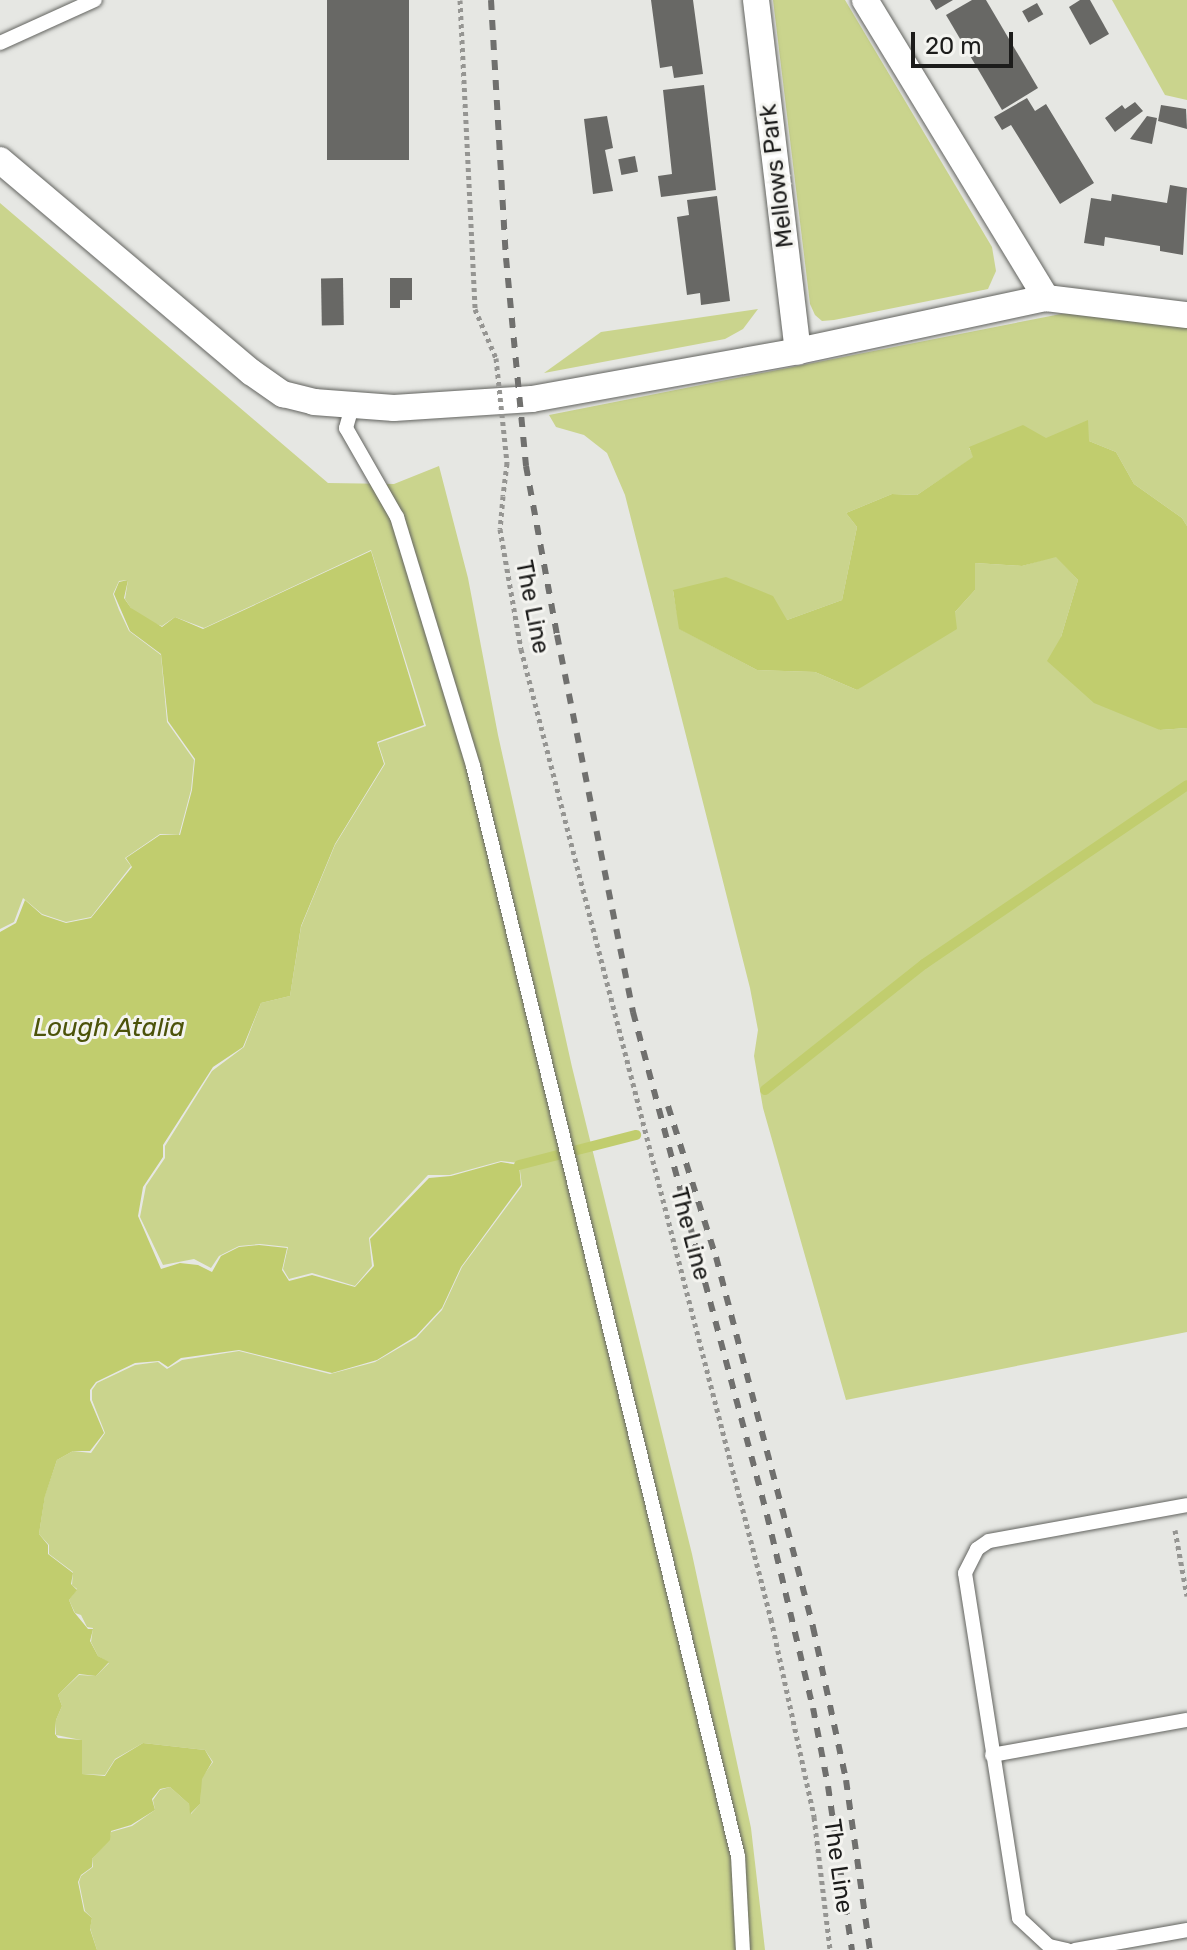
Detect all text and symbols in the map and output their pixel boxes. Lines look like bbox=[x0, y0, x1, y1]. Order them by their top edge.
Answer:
scale bar bbox=[915, 16, 1017, 66]
text: 20 m bbox=[925, 32, 982, 60]
street label: Mellows Park bbox=[754, 102, 800, 250]
street label: The Line bbox=[509, 558, 555, 656]
water label: Lough Atalia bbox=[33, 1012, 185, 1044]
street label: The Line bbox=[664, 1185, 716, 1283]
street label: The Line bbox=[817, 1817, 859, 1915]

